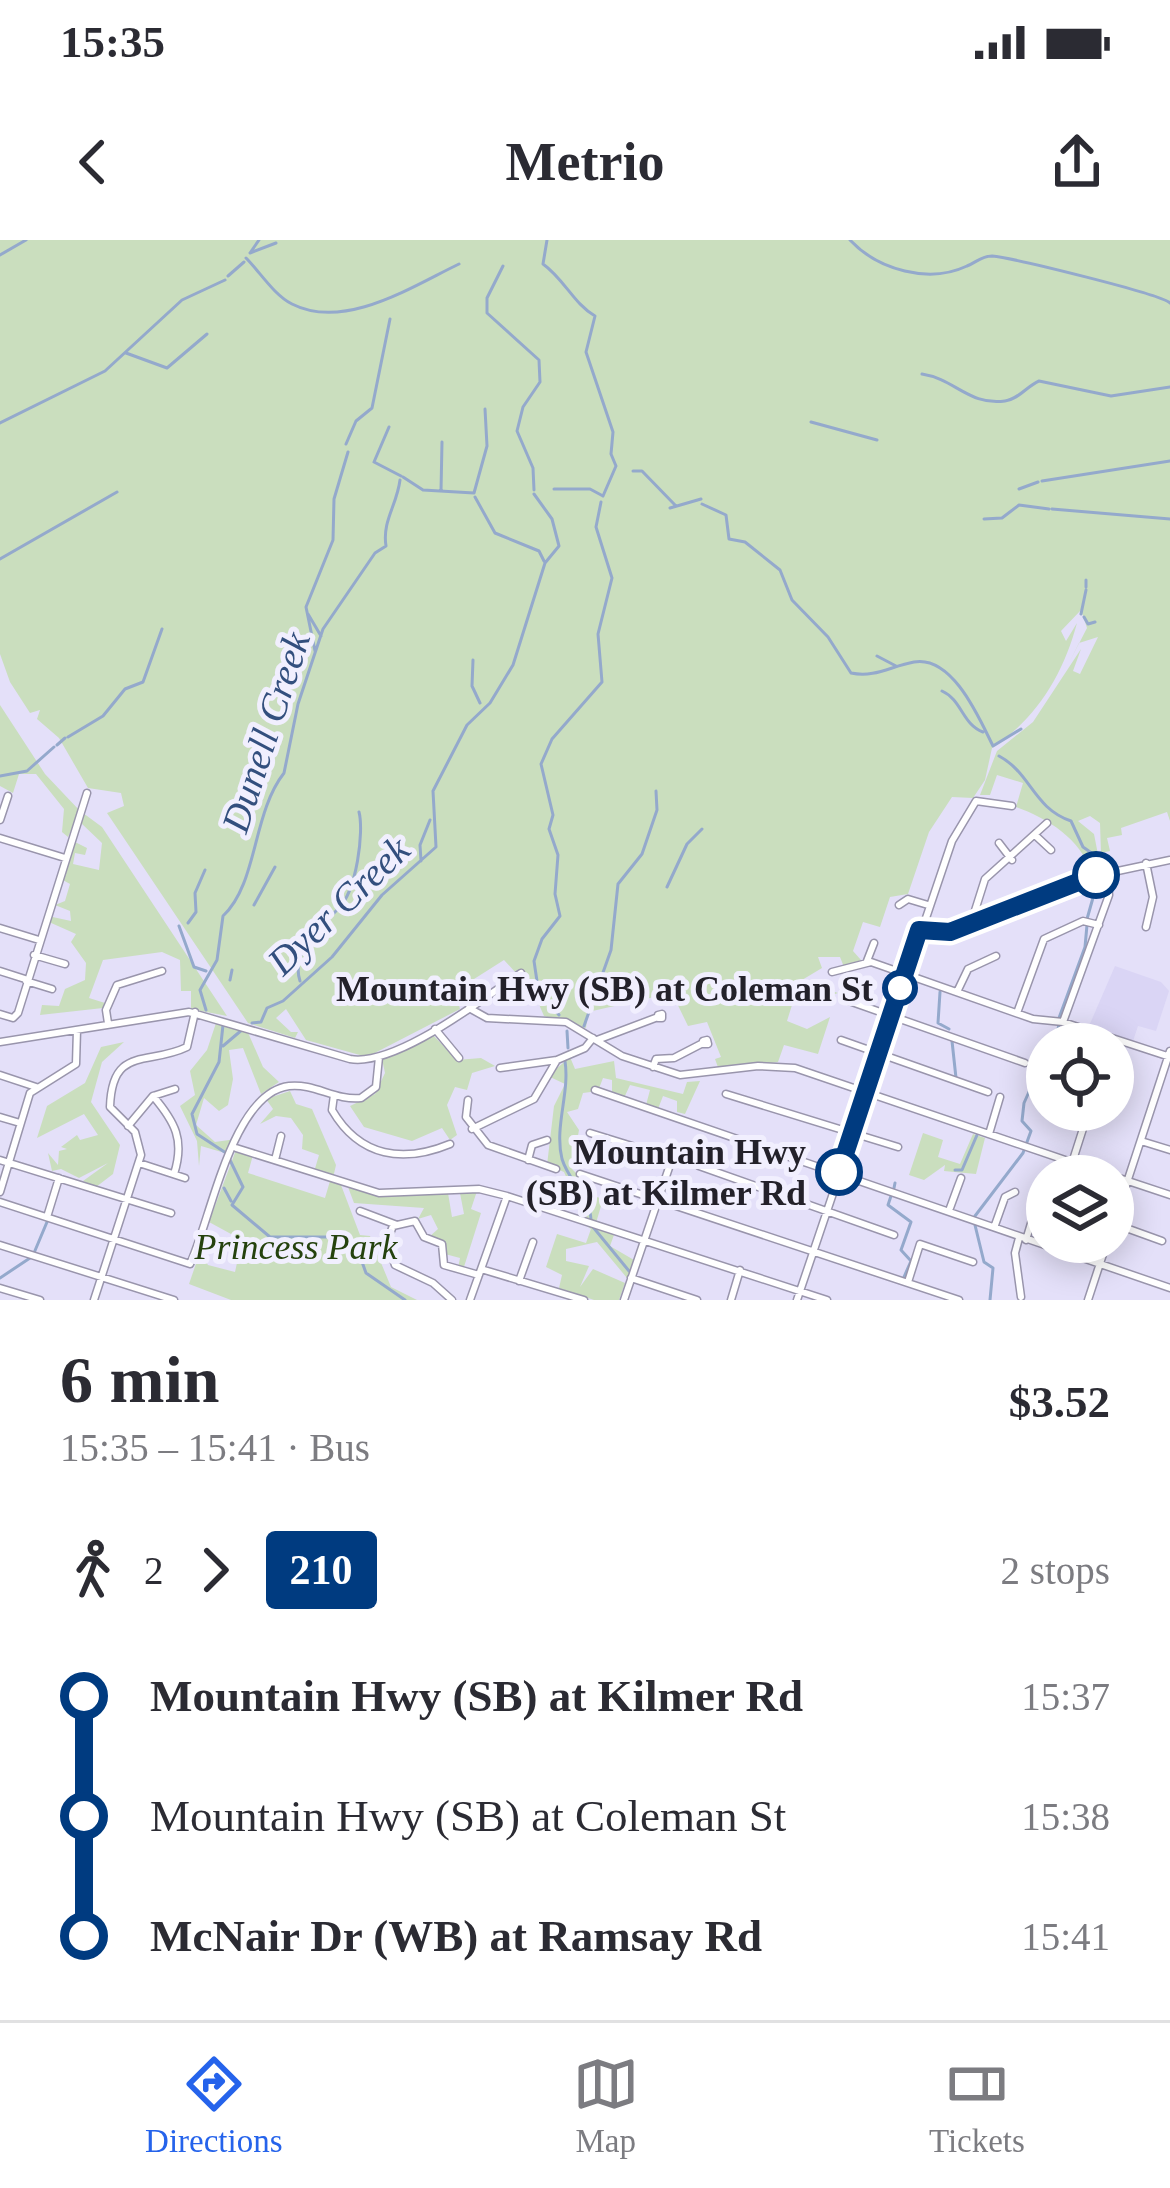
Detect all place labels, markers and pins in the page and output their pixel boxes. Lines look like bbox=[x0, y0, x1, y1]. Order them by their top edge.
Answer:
unlabelled marker bbox=[1074, 853, 1118, 897]
place label: Mountain Hwy (SB) at Coleman St bbox=[336, 969, 873, 1009]
marker: Mountain Hwy (SB) at Coleman St bbox=[884, 972, 916, 1004]
place label: Mountain Hwy (SB) at Kilmer Rd bbox=[526, 1132, 806, 1213]
marker: Mountain Hwy (SB) at Kilmer Rd bbox=[817, 1150, 861, 1194]

